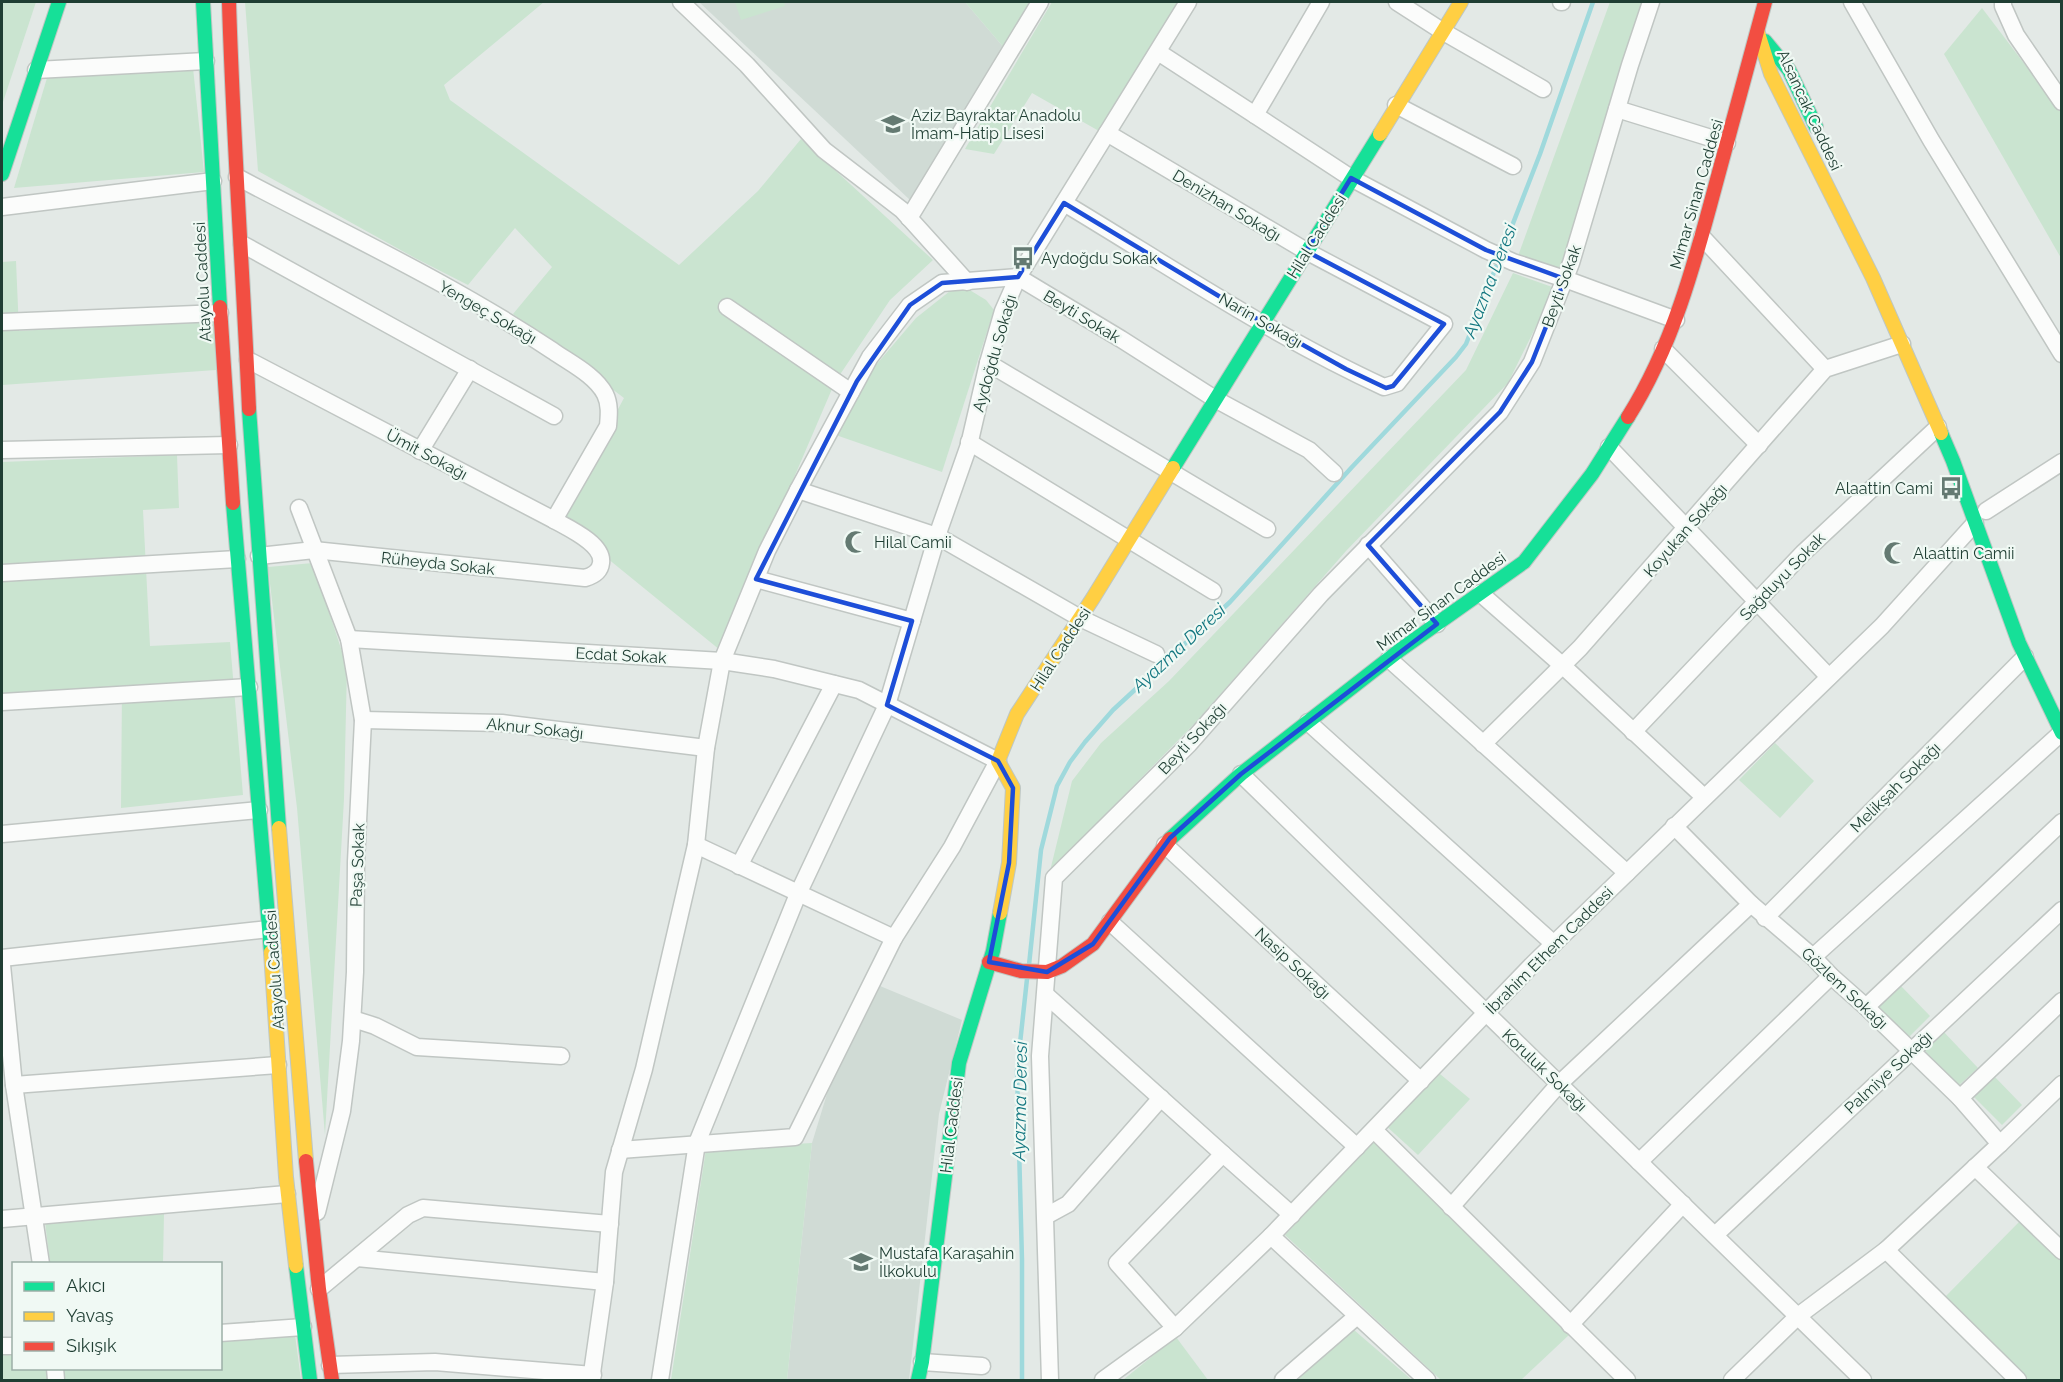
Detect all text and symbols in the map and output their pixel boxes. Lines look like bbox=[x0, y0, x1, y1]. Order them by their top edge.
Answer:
street label: Alsancak Caddesi bbox=[1773, 47, 1846, 174]
place label: Aziz Bayraktar Anadolu İmam-Hatip Lisesi bbox=[911, 106, 1081, 143]
school or university icon: Aziz Bayraktar Anadolu İmam-Hatip Lisesi bbox=[880, 111, 906, 137]
street label: Mimar Sinan Caddesi bbox=[1666, 117, 1727, 271]
street label: Denizhan Sokağı bbox=[1169, 166, 1284, 245]
street label: Hilal Caddesi bbox=[1283, 190, 1350, 282]
water label: Ayazma Deresi bbox=[1458, 220, 1521, 341]
street label: Atayolu Caddesi bbox=[190, 221, 215, 343]
street label: Beyti Sokak bbox=[1538, 242, 1585, 330]
bus stop icon: Aydoğdu Sokak bbox=[1010, 245, 1036, 271]
place label: Aydoğdu Sokak bbox=[1041, 249, 1158, 268]
street label: Yengeç Sokağı bbox=[436, 277, 540, 348]
street label: Beyti Sokak bbox=[1040, 286, 1124, 347]
street label: Narin Sokağı bbox=[1216, 289, 1306, 352]
street label: Aydoğdu Sokağı bbox=[969, 292, 1020, 414]
street label: Ümit Sokağı bbox=[383, 424, 471, 484]
bus stop icon: Alaattin Cami bbox=[1938, 475, 1964, 501]
place label: Alaattin Cami bbox=[1835, 479, 1933, 498]
street label: Koyukan Sokağı bbox=[1640, 480, 1731, 581]
street label: Sağduyu Sokak bbox=[1736, 528, 1829, 624]
mosque icon: Hilal Camii bbox=[843, 529, 869, 555]
place label: Hilal Camii bbox=[874, 533, 952, 552]
mosque icon: Alaattin Camii bbox=[1882, 540, 1908, 566]
place label: Alaattin Camii bbox=[1913, 544, 2015, 563]
street label: Rüheyda Sokak bbox=[380, 548, 496, 579]
street label: Mimar Sinan Caddesi bbox=[1373, 548, 1510, 655]
water label: Ayazma Deresi bbox=[1127, 598, 1230, 697]
street label: Hilal Caddesi bbox=[1026, 604, 1095, 695]
street label: Ecdat Sokak bbox=[575, 644, 667, 667]
street label: Beyti Sokağı bbox=[1154, 699, 1230, 778]
street label: Aknur Sokağı bbox=[486, 714, 584, 743]
street label: Melikşah Sokağı bbox=[1846, 738, 1944, 836]
street label: Paşa Sokak bbox=[347, 822, 368, 907]
street label: İbrahim Ethem Caddesi bbox=[1481, 882, 1617, 1018]
street label: Atayolu Caddesi bbox=[261, 909, 288, 1031]
street label: Nasip Sokağı bbox=[1251, 924, 1334, 1003]
street label: Gözlem Sokağı bbox=[1798, 944, 1892, 1033]
street label: Koruluk Sokağı bbox=[1498, 1025, 1591, 1116]
street label: Palmiye Sokağı bbox=[1841, 1027, 1936, 1118]
water label: Ayazma Deresi bbox=[1008, 1040, 1031, 1162]
street label: Hilal Caddesi bbox=[936, 1076, 967, 1174]
place label: Mustafa Karaşahin İlkokulu bbox=[879, 1244, 1014, 1281]
school or university icon: Mustafa Karaşahin İlkokulu bbox=[848, 1249, 874, 1275]
legend bbox=[12, 1262, 222, 1370]
text: Akıcı bbox=[66, 1275, 105, 1296]
text: Yavaş bbox=[66, 1305, 114, 1326]
text: Sıkışık bbox=[66, 1335, 117, 1356]

